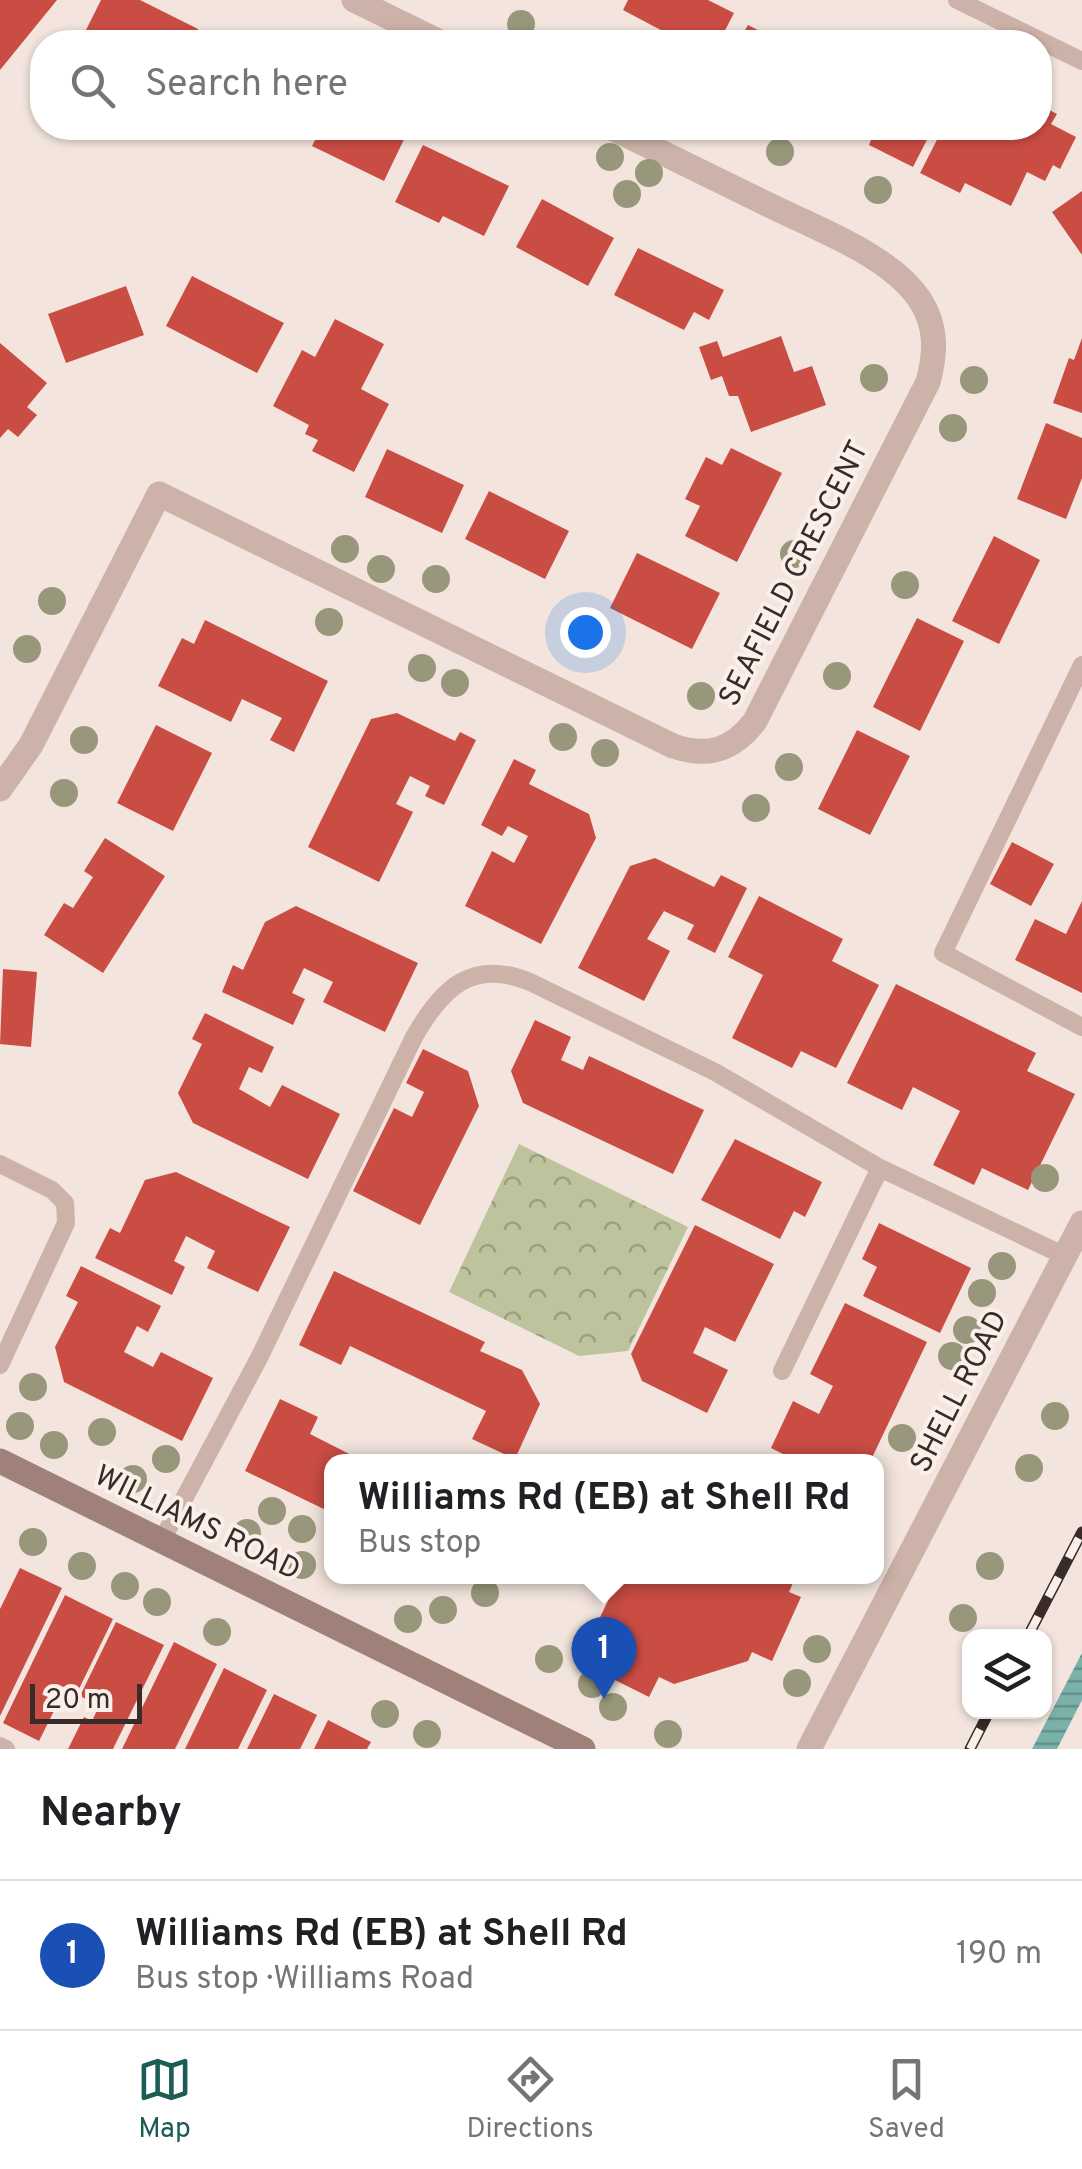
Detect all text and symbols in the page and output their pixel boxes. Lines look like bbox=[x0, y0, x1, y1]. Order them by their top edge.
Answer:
search box bbox=[30, 30, 1052, 140]
icon: search bbox=[65, 58, 120, 113]
text: Search here bbox=[145, 61, 348, 110]
street label: SEAFIELD CRESCENT bbox=[712, 435, 878, 713]
your location bbox=[560, 607, 611, 658]
street label: SHELL ROAD bbox=[903, 1305, 1017, 1480]
popup bbox=[324, 1454, 884, 1584]
street label: WILLIAMS ROAD bbox=[88, 1458, 306, 1590]
text: Williams Rd (EB) at Shell Rd bbox=[358, 1475, 850, 1524]
text: Bus stop bbox=[358, 1524, 481, 1564]
pin: 1 bbox=[572, 1616, 636, 1699]
map controls bbox=[962, 1629, 1052, 1719]
button: layers bbox=[962, 1629, 1052, 1719]
scale bar bbox=[30, 1679, 142, 1724]
text: 20 m bbox=[45, 1683, 110, 1719]
text: Nearby bbox=[40, 1788, 182, 1841]
text: Williams Rd (EB) at Shell Rd bbox=[135, 1911, 628, 1960]
text: 1 bbox=[66, 1935, 79, 1975]
text: 190 m bbox=[956, 1935, 1042, 1975]
text: Bus stop · Williams Road bbox=[135, 1960, 474, 2000]
tab: Map bbox=[137, 2052, 192, 2148]
tab: Directions bbox=[466, 2052, 594, 2148]
tab: Saved bbox=[868, 2052, 945, 2148]

